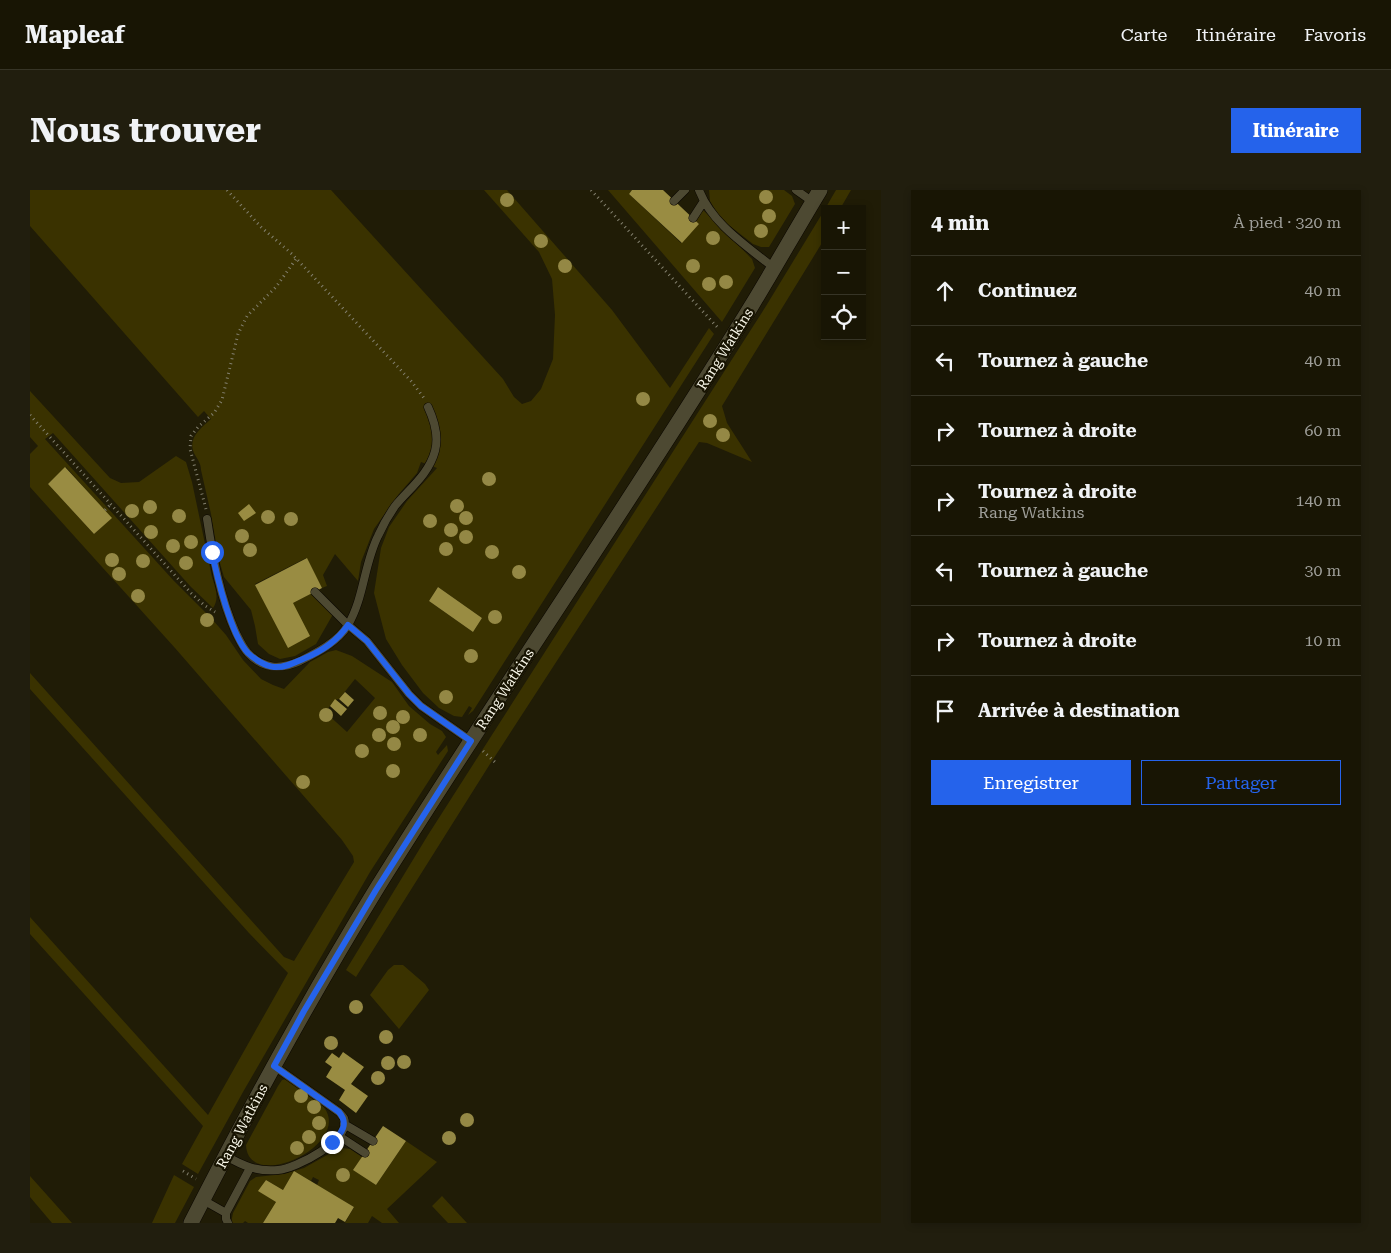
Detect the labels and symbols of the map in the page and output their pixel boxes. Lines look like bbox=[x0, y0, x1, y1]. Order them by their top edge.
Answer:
street label: Rang Watkins bbox=[694, 305, 757, 393]
route start bbox=[201, 541, 224, 564]
street label: Rang Watkins bbox=[473, 645, 537, 732]
street label: Rang Watkins bbox=[213, 1081, 271, 1171]
route end bbox=[321, 1131, 344, 1154]

